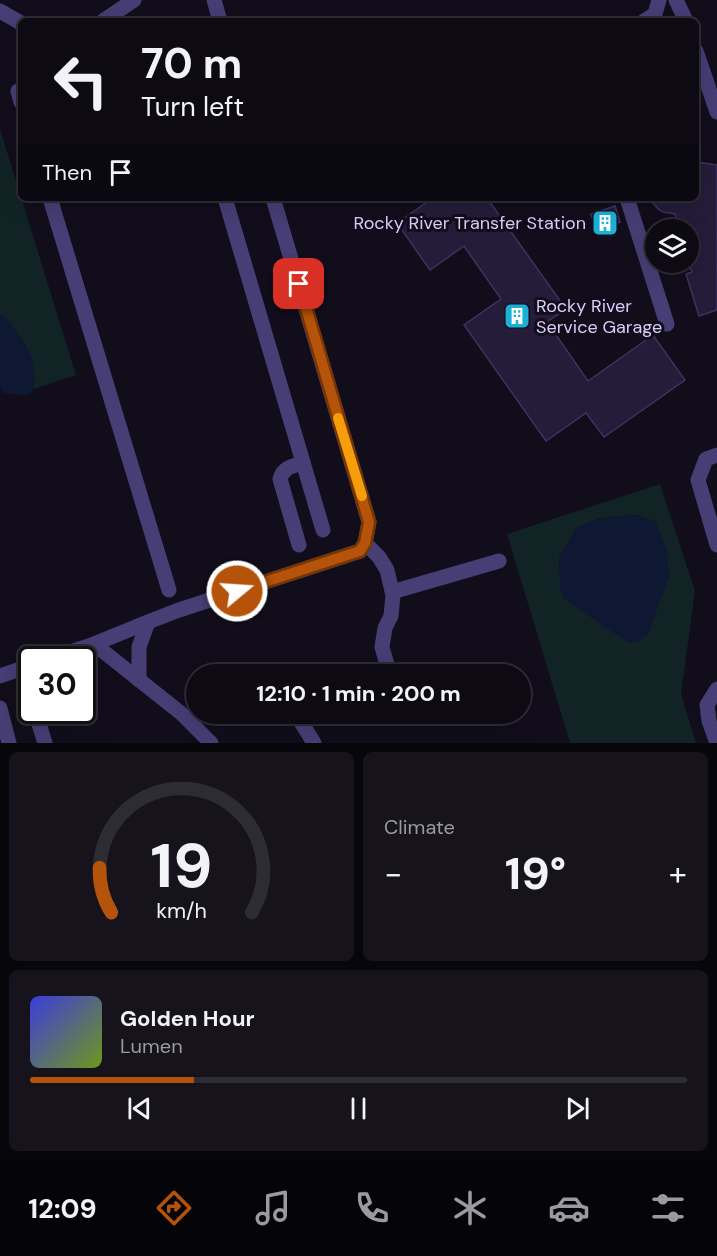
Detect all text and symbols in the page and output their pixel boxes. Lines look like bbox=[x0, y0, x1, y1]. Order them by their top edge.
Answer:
text: 70 m bbox=[141, 36, 242, 91]
icon: left bbox=[42, 42, 120, 120]
text: Turn left bbox=[141, 89, 244, 124]
icon: arrive bbox=[104, 156, 137, 189]
text: Then bbox=[42, 158, 92, 187]
building icon: Rocky River Transfer Station bbox=[590, 208, 620, 238]
place label: Rocky River Transfer Station bbox=[354, 211, 586, 235]
map controls bbox=[645, 219, 699, 273]
button: layers bbox=[645, 219, 699, 273]
pin bbox=[273, 258, 324, 309]
icon: arrive bbox=[282, 267, 315, 300]
place label: Rocky River Service Garage bbox=[536, 294, 662, 339]
building icon: Rocky River Service Garage bbox=[502, 301, 532, 331]
position arrow bbox=[205, 559, 269, 623]
speed limit sign: 30 bbox=[18, 646, 96, 724]
text: 12:10 · 1 min · 200 m bbox=[256, 679, 461, 708]
text: Climate bbox=[384, 814, 455, 840]
text: 19 bbox=[150, 825, 213, 906]
text: 19° bbox=[505, 844, 566, 903]
text: − bbox=[384, 852, 402, 895]
text: + bbox=[669, 852, 687, 895]
text: km/h bbox=[156, 898, 207, 926]
text: Golden Hour bbox=[120, 1004, 255, 1033]
text: Lumen bbox=[120, 1033, 183, 1059]
icon: previous bbox=[123, 1092, 156, 1125]
icon: pause bbox=[342, 1092, 375, 1125]
icon: next bbox=[561, 1092, 594, 1125]
icon: directions bbox=[153, 1187, 195, 1229]
icon: music bbox=[252, 1187, 294, 1229]
icon: phone bbox=[351, 1187, 393, 1229]
icon: climate bbox=[449, 1187, 491, 1229]
icon: car bbox=[548, 1187, 590, 1229]
icon: filters bbox=[647, 1187, 689, 1229]
text: 12:09 bbox=[28, 1191, 97, 1226]

